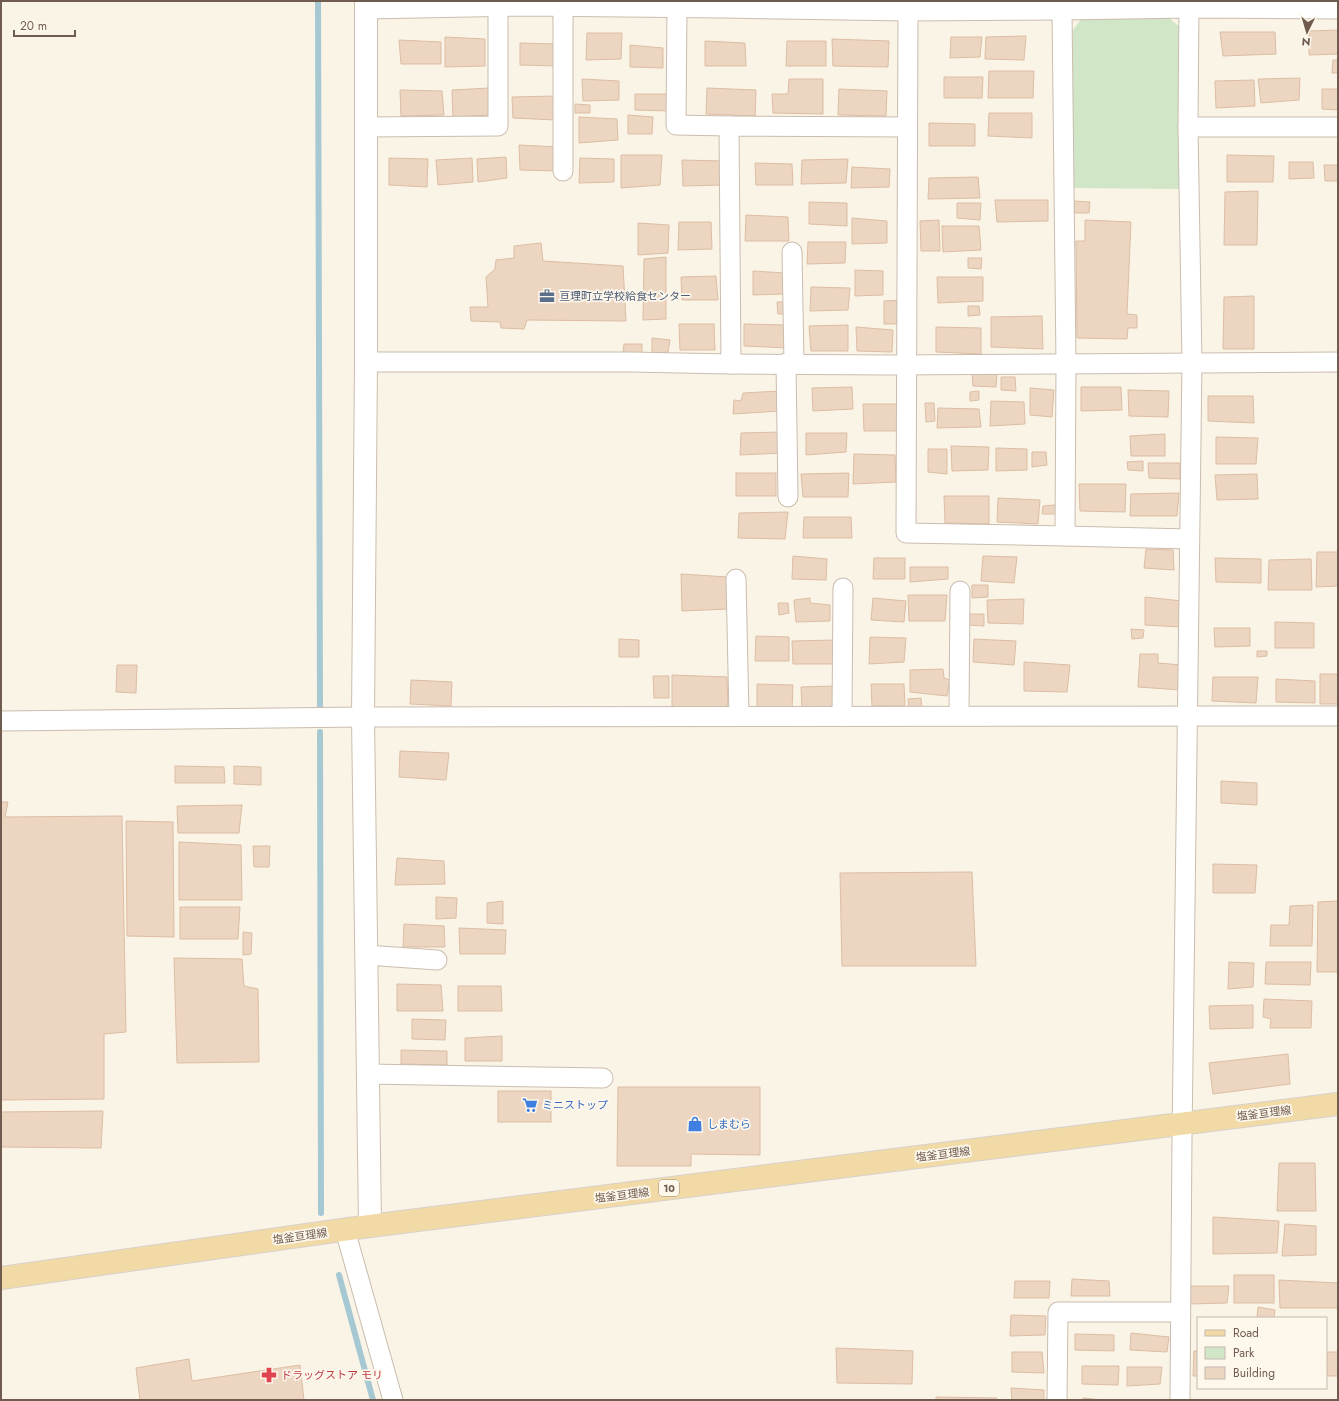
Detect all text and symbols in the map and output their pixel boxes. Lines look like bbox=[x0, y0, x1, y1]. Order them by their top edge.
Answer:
scale bar bbox=[14, 12, 75, 38]
north arrow bbox=[1287, 12, 1327, 52]
text: 20 m bbox=[20, 17, 47, 35]
text: N bbox=[1301, 34, 1311, 50]
office icon: 亘理町立学校給食センター bbox=[538, 287, 556, 305]
place label: 亘理町立学校給食センター bbox=[559, 288, 691, 304]
supermarket icon: ミニストップ bbox=[521, 1096, 539, 1114]
place label: ミニストップ bbox=[542, 1097, 608, 1113]
street label: 塩釜亘理線 bbox=[1236, 1102, 1292, 1124]
shop icon: しまむら bbox=[686, 1115, 704, 1133]
place label: しまむら bbox=[707, 1116, 751, 1132]
street label: 塩釜亘理線 bbox=[915, 1143, 971, 1165]
road number: 10 bbox=[659, 1180, 679, 1196]
street label: 塩釜亘理線 bbox=[594, 1184, 650, 1206]
street label: 塩釜亘理線 bbox=[272, 1224, 328, 1248]
legend bbox=[1197, 1317, 1327, 1389]
text: Road bbox=[1233, 1324, 1259, 1342]
text: Park bbox=[1233, 1344, 1255, 1362]
text: Building bbox=[1233, 1364, 1275, 1382]
pharmacy icon: ドラッグストア モリ bbox=[260, 1366, 278, 1384]
place label: ドラッグストア モリ bbox=[281, 1367, 383, 1383]

